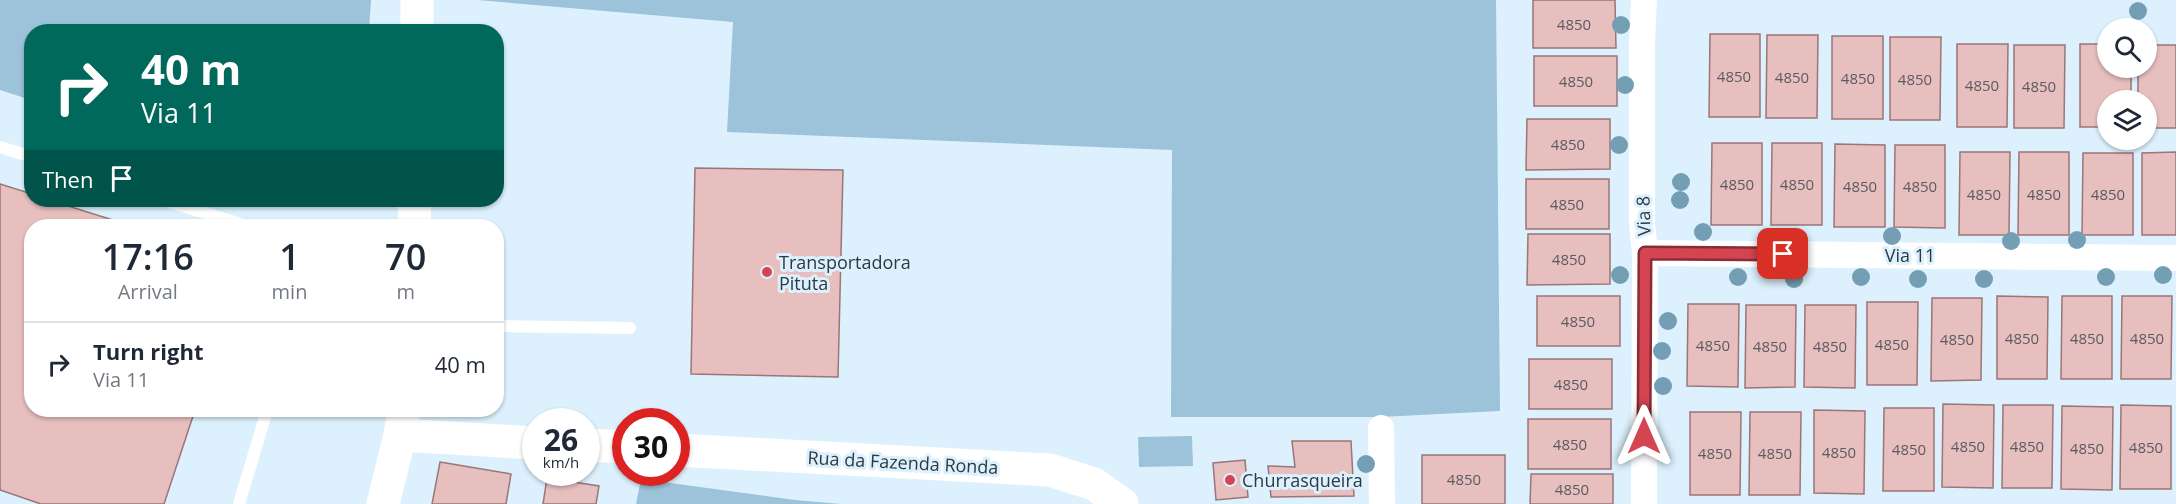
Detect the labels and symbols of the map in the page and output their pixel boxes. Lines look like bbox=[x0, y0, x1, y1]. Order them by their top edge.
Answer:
house number: 4850 bbox=[1557, 14, 1591, 34]
house number: 4850 bbox=[1717, 66, 1751, 86]
house number: 4850 bbox=[1775, 67, 1809, 87]
house number: 4850 bbox=[1841, 68, 1875, 88]
house number: 4850 bbox=[1898, 69, 1932, 89]
house number: 4850 bbox=[1559, 71, 1593, 91]
house number: 4850 bbox=[1965, 75, 1999, 95]
house number: 4850 bbox=[2022, 76, 2056, 96]
house number: 4850 bbox=[1551, 134, 1585, 154]
house number: 4850 bbox=[1720, 174, 1754, 194]
house number: 4850 bbox=[1780, 174, 1814, 194]
house number: 4850 bbox=[1843, 176, 1877, 196]
house number: 4850 bbox=[1903, 176, 1937, 196]
house number: 4850 bbox=[1967, 184, 2001, 204]
house number: 4850 bbox=[2027, 184, 2061, 204]
house number: 4850 bbox=[2091, 184, 2125, 204]
house number: 4850 bbox=[1550, 194, 1584, 214]
street label: Via 8 bbox=[1630, 195, 1656, 237]
pin bbox=[1757, 228, 1808, 279]
street label: Via 11 bbox=[1885, 243, 1935, 267]
house number: 4850 bbox=[1552, 249, 1586, 269]
place label: Transportadora Pituta bbox=[779, 250, 911, 295]
marker: Transportadora Pituta bbox=[760, 265, 774, 279]
house number: 4850 bbox=[1561, 311, 1595, 331]
house number: 4850 bbox=[2005, 328, 2039, 348]
house number: 4850 bbox=[2070, 328, 2104, 348]
house number: 4850 bbox=[2130, 328, 2164, 348]
house number: 4850 bbox=[1940, 329, 1974, 349]
house number: 4850 bbox=[1875, 334, 1909, 354]
house number: 4850 bbox=[1696, 335, 1730, 355]
house number: 4850 bbox=[1753, 336, 1787, 356]
house number: 4850 bbox=[1813, 336, 1847, 356]
house number: 4850 bbox=[1554, 374, 1588, 394]
position arrow bbox=[1612, 404, 1676, 468]
speed limit sign: 30 bbox=[612, 408, 690, 486]
house number: 4850 bbox=[1553, 434, 1587, 454]
house number: 4850 bbox=[1951, 436, 1985, 456]
house number: 4850 bbox=[2010, 436, 2044, 456]
house number: 4850 bbox=[2129, 437, 2163, 457]
house number: 4850 bbox=[2070, 438, 2104, 458]
house number: 4850 bbox=[1892, 439, 1926, 459]
house number: 4850 bbox=[1822, 442, 1856, 462]
house number: 4850 bbox=[1698, 443, 1732, 463]
house number: 4850 bbox=[1758, 443, 1792, 463]
street label: Rua da Fazenda Ronda bbox=[807, 445, 999, 479]
place label: Churrasqueira bbox=[1242, 468, 1363, 492]
house number: 4850 bbox=[1447, 469, 1481, 489]
marker: Churrasqueira bbox=[1223, 473, 1237, 487]
house number: 4850 bbox=[1555, 479, 1589, 499]

